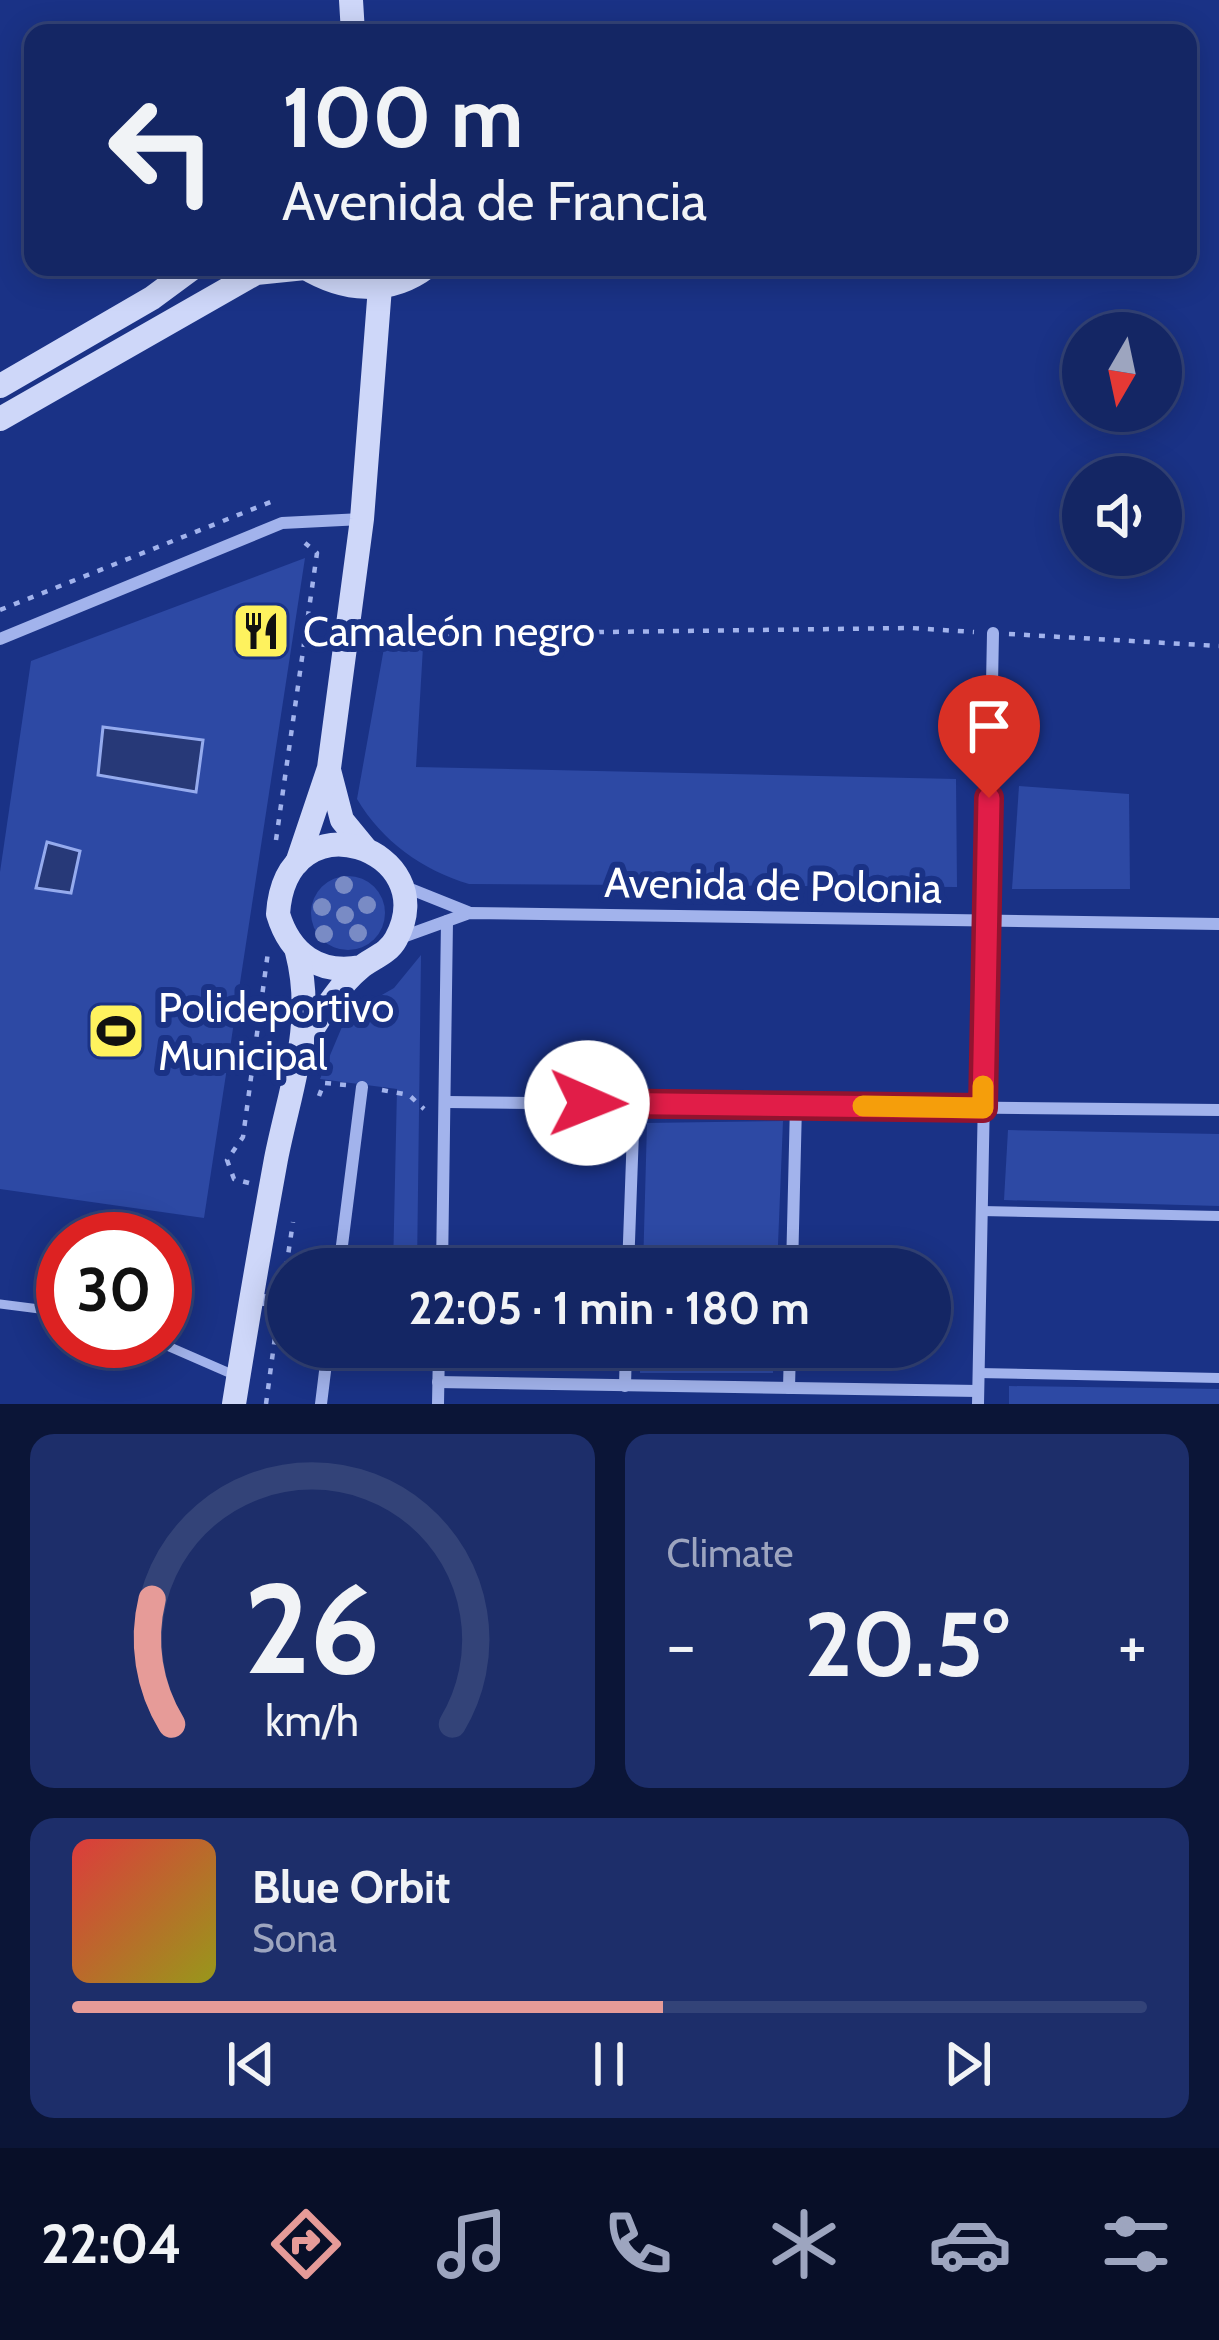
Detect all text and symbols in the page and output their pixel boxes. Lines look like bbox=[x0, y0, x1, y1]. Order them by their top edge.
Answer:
text: 100 m bbox=[282, 66, 524, 168]
icon: left bbox=[84, 72, 240, 228]
text: Avenida de Francia bbox=[282, 168, 707, 234]
north arrow bbox=[1062, 312, 1182, 432]
map controls bbox=[1062, 312, 1182, 576]
button: sound bbox=[1062, 456, 1182, 576]
restaurant icon: Camaleón negro bbox=[230, 600, 292, 662]
place label: Camaleón negro bbox=[303, 605, 595, 657]
pin bbox=[938, 675, 1040, 798]
icon: arrive bbox=[956, 693, 1022, 759]
street label: Avenida de Polonia bbox=[604, 856, 942, 914]
place label: Polideportivo Municipal bbox=[158, 981, 394, 1081]
sports icon: Polideportivo Municipal bbox=[85, 1000, 147, 1062]
position arrow bbox=[524, 1040, 650, 1166]
speed limit sign: 30 bbox=[36, 1212, 192, 1368]
text: 22:05 · 1 min · 180 m bbox=[408, 1281, 810, 1335]
text: Climate bbox=[667, 1529, 793, 1577]
text: 26 bbox=[244, 1553, 380, 1704]
text: 20.5° bbox=[805, 1589, 1009, 1699]
text: − bbox=[667, 1604, 696, 1685]
text: + bbox=[1118, 1604, 1147, 1685]
text: km/h bbox=[265, 1695, 359, 1747]
text: Blue Orbit bbox=[252, 1860, 450, 1914]
text: Sona bbox=[252, 1914, 337, 1962]
icon: previous bbox=[218, 2031, 284, 2097]
icon: pause bbox=[576, 2031, 642, 2097]
icon: next bbox=[935, 2031, 1001, 2097]
icon: directions bbox=[264, 2202, 348, 2286]
icon: music bbox=[430, 2202, 514, 2286]
icon: phone bbox=[596, 2202, 680, 2286]
icon: climate bbox=[762, 2202, 846, 2286]
icon: car bbox=[928, 2202, 1012, 2286]
icon: filters bbox=[1094, 2202, 1178, 2286]
text: 22:04 bbox=[41, 2211, 182, 2277]

